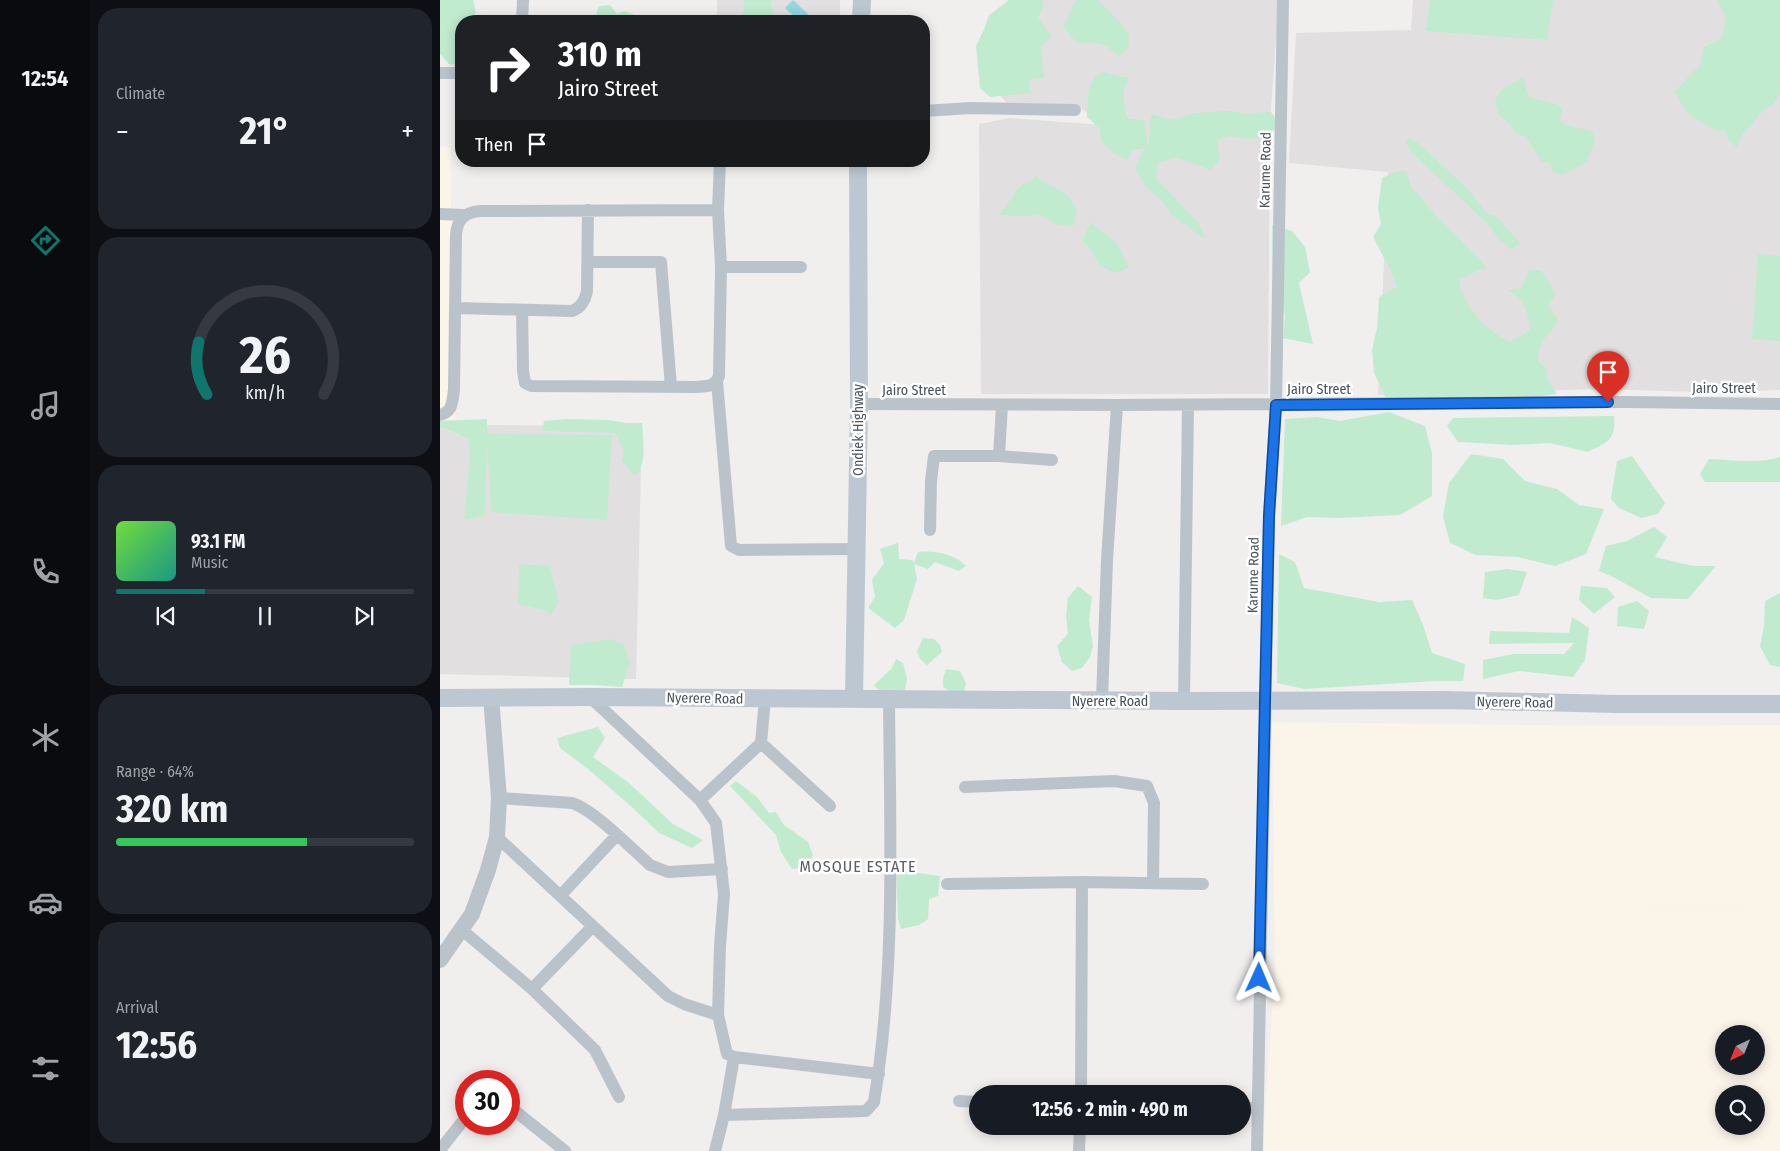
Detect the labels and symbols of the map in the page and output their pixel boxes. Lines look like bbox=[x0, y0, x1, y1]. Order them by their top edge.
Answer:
street label: Karume Road bbox=[1256, 132, 1275, 208]
pin bbox=[1587, 351, 1629, 402]
street label: Jairo Street bbox=[1692, 380, 1756, 397]
street label: Jairo Street bbox=[1287, 381, 1351, 398]
street label: Jairo Street bbox=[882, 382, 946, 399]
street label: Ondiek Highway bbox=[850, 383, 867, 476]
street label: Karume Road bbox=[1244, 537, 1263, 613]
street label: Nyerere Road bbox=[666, 689, 744, 708]
street label: Nyerere Road bbox=[1072, 693, 1148, 710]
street label: Nyerere Road bbox=[1476, 693, 1554, 712]
district label: MOSQUE ESTATE bbox=[800, 857, 916, 876]
position arrow bbox=[1232, 951, 1284, 1003]
north arrow bbox=[1715, 1025, 1765, 1075]
speed limit sign: 30 bbox=[455, 1070, 520, 1135]

